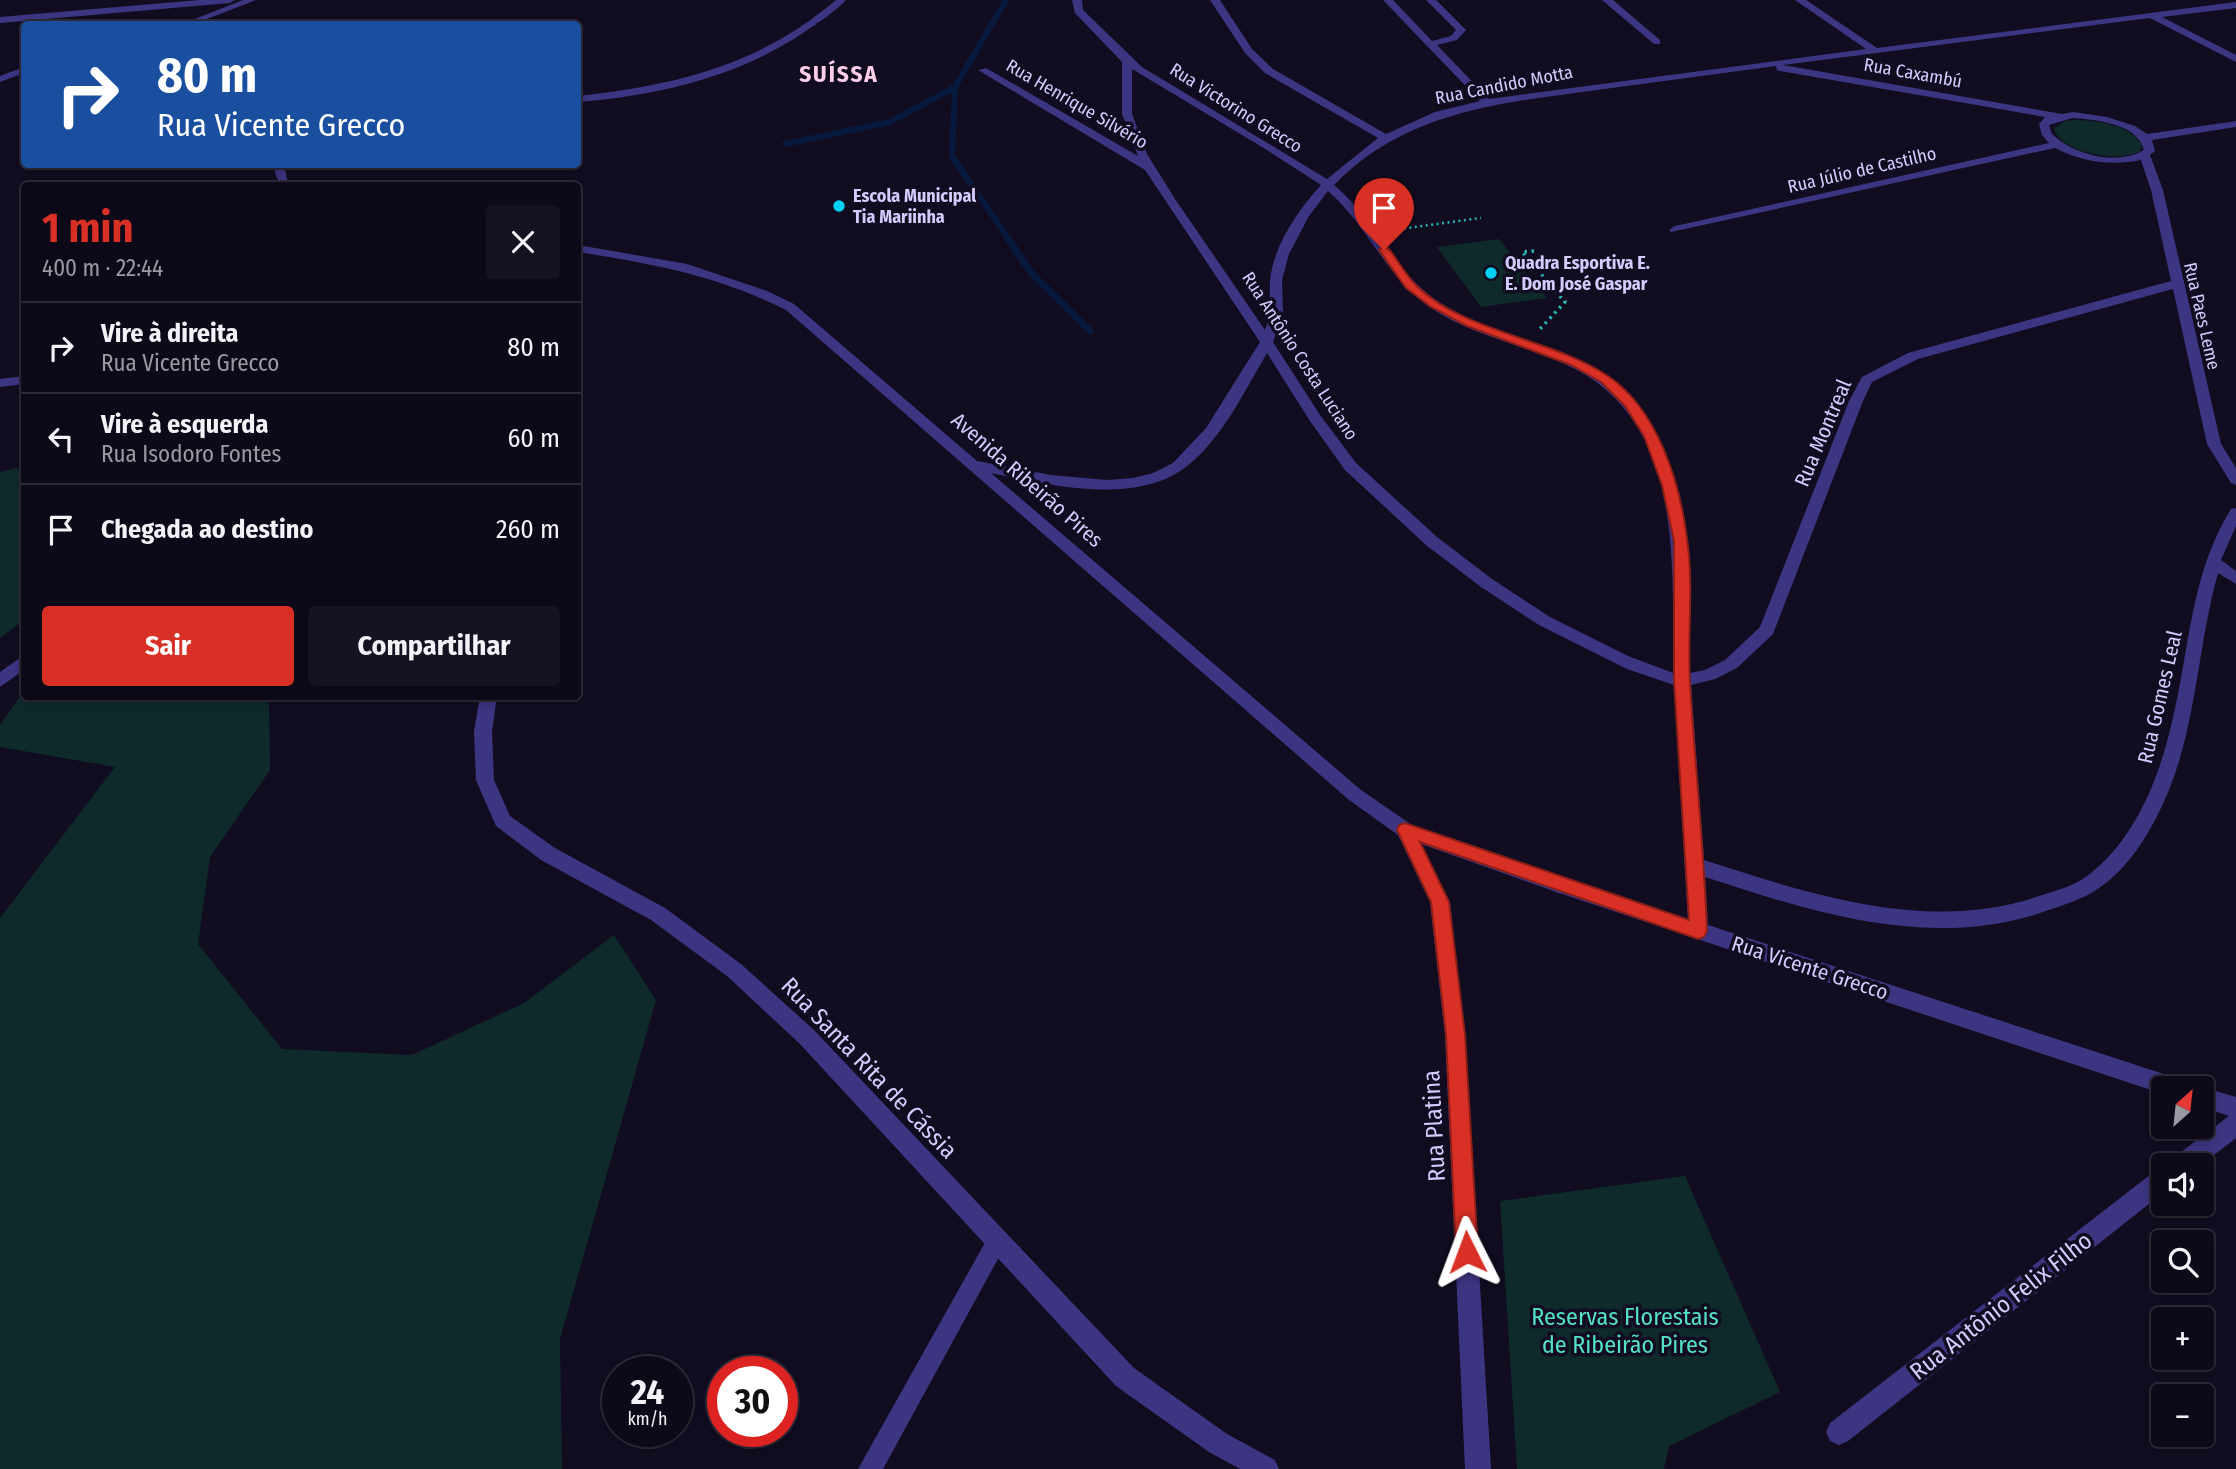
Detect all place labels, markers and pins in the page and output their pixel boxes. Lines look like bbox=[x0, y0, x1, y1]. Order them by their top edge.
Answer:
pin bbox=[1354, 178, 1414, 250]
place label: Escola Municipal Tia Mariinha bbox=[853, 185, 976, 228]
marker: Escola Municipal Tia Mariinha bbox=[831, 198, 847, 214]
place label: Quadra Esportiva E. E. Dom José Gaspar bbox=[1505, 252, 1650, 295]
marker: Quadra Esportiva E. E. Dom José Gaspar bbox=[1483, 265, 1499, 281]

